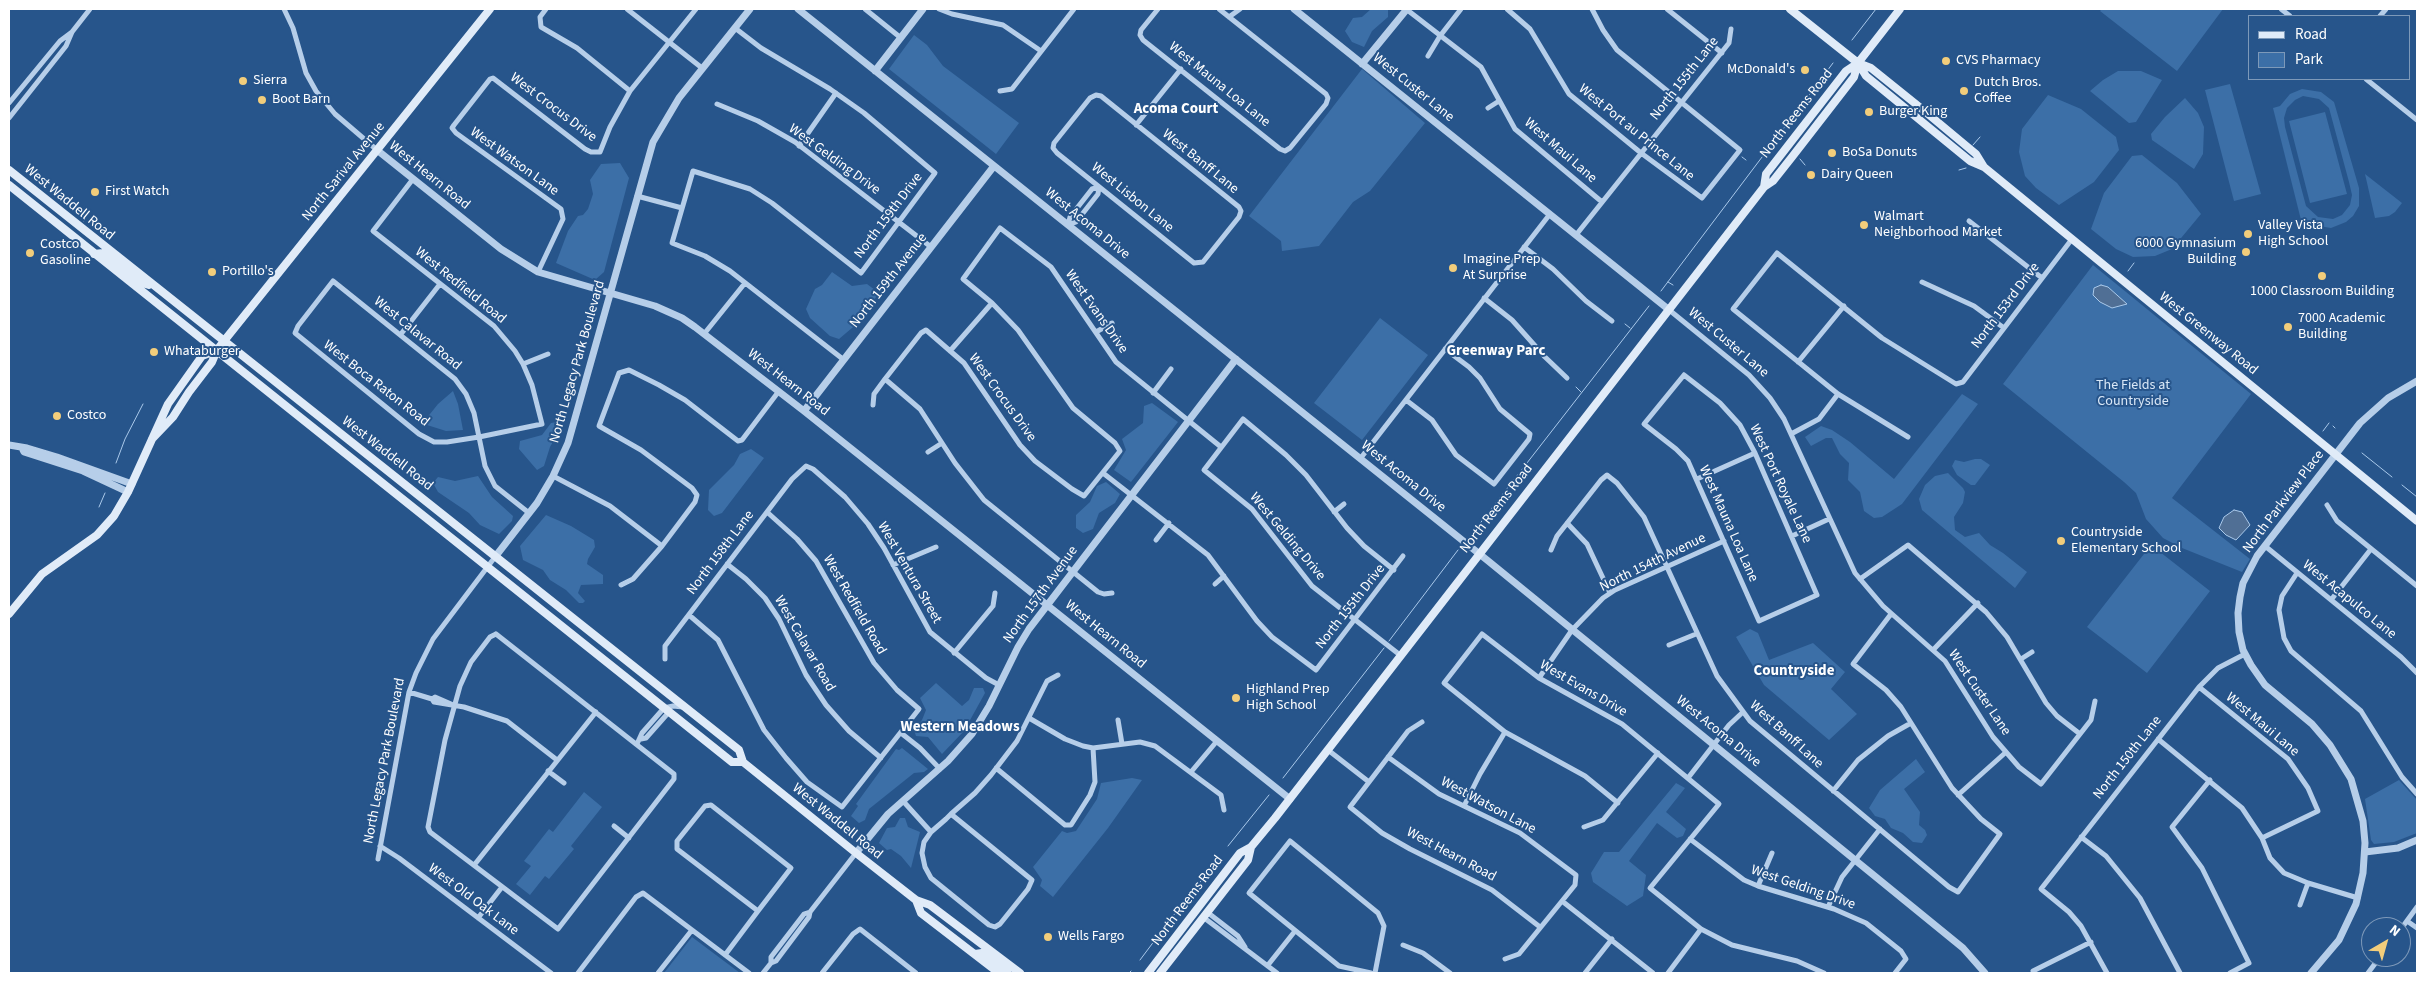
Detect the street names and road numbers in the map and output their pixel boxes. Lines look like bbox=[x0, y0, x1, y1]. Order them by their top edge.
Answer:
street label: North 155th Lane bbox=[1647, 34, 1723, 124]
street label: West Mauna Loa Lane bbox=[1165, 39, 1273, 131]
street label: West Custer Lane bbox=[1369, 50, 1457, 126]
street label: North Reems Road bbox=[1757, 66, 1837, 162]
street label: West Crocus Drive bbox=[506, 70, 600, 146]
street label: West Port au Prince Lane bbox=[1575, 81, 1697, 185]
street label: West Maui Lane bbox=[1520, 115, 1600, 187]
street label: North Sarival Avenue bbox=[299, 119, 389, 225]
street label: West Gelding Drive bbox=[785, 121, 883, 199]
street label: West Watson Lane bbox=[466, 124, 562, 200]
street label: West Banff Lane bbox=[1158, 126, 1242, 198]
street label: West Hearn Road bbox=[385, 138, 473, 214]
street label: West Lisbon Lane bbox=[1087, 160, 1177, 236]
street label: West Waddell Road bbox=[20, 161, 118, 245]
street label: North 159th Drive bbox=[851, 170, 927, 262]
street label: West Acoma Drive bbox=[1041, 185, 1133, 263]
street label: North 159th Avenue bbox=[847, 230, 931, 332]
street label: West Redfield Road bbox=[411, 244, 509, 328]
street label: North 153rd Drive bbox=[1968, 260, 2044, 352]
street label: West Evans Drive bbox=[1061, 267, 1131, 357]
street label: North Legacy Park Boulevard bbox=[547, 279, 609, 445]
street label: West Greenway Road bbox=[2155, 289, 2261, 379]
street label: West Calavar Road bbox=[370, 294, 464, 374]
street label: West Custer Lane bbox=[1684, 305, 1772, 381]
street label: West Boca Raton Road bbox=[319, 337, 433, 431]
street label: West Hearn Road bbox=[744, 346, 832, 420]
street label: West Crocus Drive bbox=[965, 351, 1039, 445]
street label: West Waddell Road bbox=[338, 413, 436, 495]
street label: West Port Royale Lane bbox=[1745, 422, 1815, 546]
street label: West Acoma Drive bbox=[1357, 438, 1449, 516]
street label: North Parkview Place bbox=[2240, 447, 2328, 557]
street label: North Reems Road bbox=[1457, 461, 1537, 557]
street label: West Mauna Loa Lane bbox=[1695, 463, 1761, 585]
street label: West Gelding Drive bbox=[1245, 490, 1329, 584]
street label: North 158th Lane bbox=[684, 508, 758, 598]
street label: West Ventura Street bbox=[873, 519, 945, 627]
street label: North 154th Avenue bbox=[1597, 530, 1709, 596]
street label: North 157th Avenue bbox=[1000, 543, 1082, 647]
street label: West Redfield Road bbox=[819, 552, 889, 658]
street label: West Acapulco Lane bbox=[2299, 557, 2399, 643]
street label: North 155th Drive bbox=[1313, 561, 1389, 653]
street label: West Calavar Road bbox=[770, 593, 838, 695]
street label: West Hearn Road bbox=[1061, 597, 1149, 673]
street label: West Custer Lane bbox=[1944, 647, 2014, 739]
street label: West Evans Drive bbox=[1536, 657, 1630, 721]
street label: North Legacy Park Boulevard bbox=[361, 677, 409, 845]
street label: West Maui Lane bbox=[2222, 689, 2302, 761]
street label: West Acoma Drive bbox=[1672, 693, 1764, 771]
street label: West Banff Lane bbox=[1746, 698, 1826, 772]
street label: North 150th Lane bbox=[2090, 713, 2166, 803]
street label: West Watson Lane bbox=[1437, 774, 1539, 838]
street label: West Waddell Road bbox=[788, 780, 886, 864]
street label: West Hearn Road bbox=[1403, 824, 1499, 886]
street label: North Reems Road bbox=[1149, 853, 1227, 949]
street label: West Old Oak Lane bbox=[424, 860, 522, 940]
street label: West Gelding Drive bbox=[1749, 862, 1857, 914]

